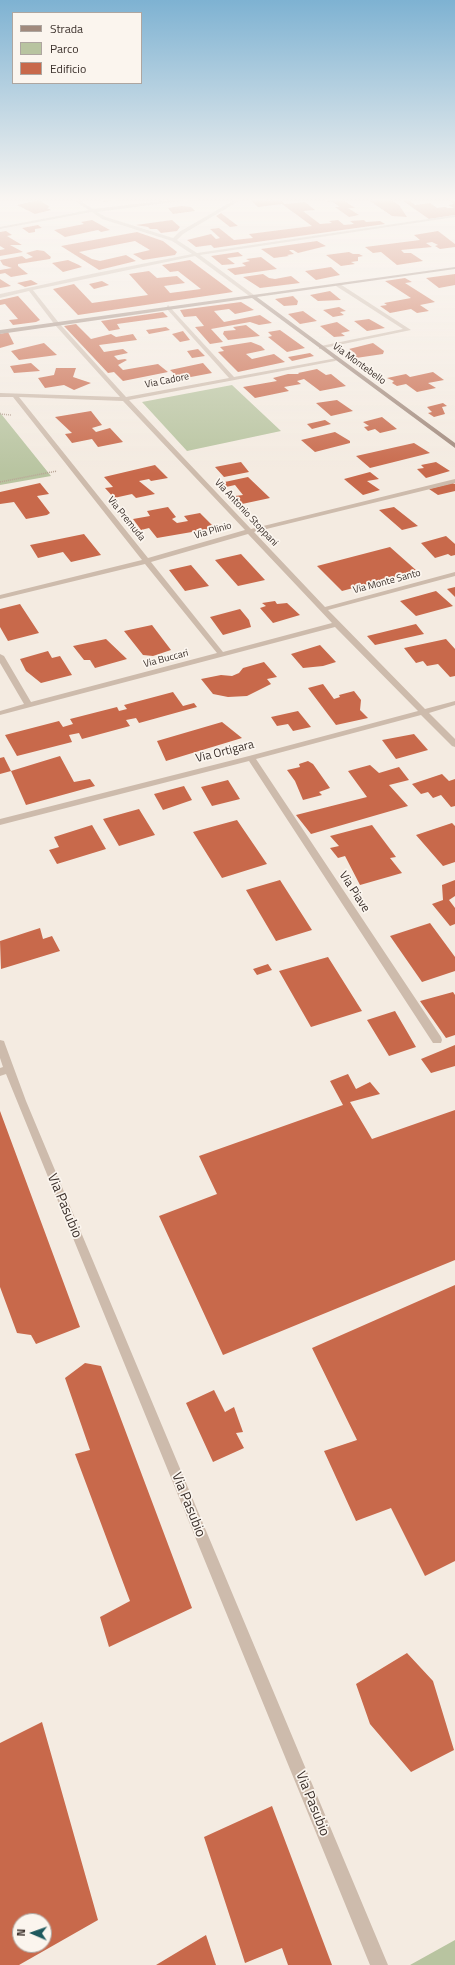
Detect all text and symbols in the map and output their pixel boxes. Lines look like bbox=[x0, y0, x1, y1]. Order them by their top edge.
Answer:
legend bbox=[12, 12, 142, 84]
text: Strada bbox=[50, 19, 83, 38]
text: Parco bbox=[50, 39, 79, 58]
text: Edificio bbox=[50, 59, 86, 78]
street label: Via Montebello bbox=[330, 341, 388, 387]
street label: Via Cadore bbox=[144, 371, 190, 391]
street label: Via Antonio Stoppani bbox=[212, 477, 280, 549]
street label: Via Premuda bbox=[104, 494, 148, 544]
street label: Via Plinio bbox=[193, 520, 233, 542]
street label: Via Monte Santo bbox=[352, 567, 422, 597]
street label: Via Buccari bbox=[142, 647, 190, 671]
street label: Via Ortigara bbox=[194, 738, 256, 766]
street label: Via Piave bbox=[336, 869, 372, 915]
street label: Via Pasubio bbox=[43, 1171, 85, 1241]
street label: Via Pasubio bbox=[167, 1470, 209, 1540]
street label: Via Pasubio bbox=[291, 1769, 333, 1839]
north arrow bbox=[12, 1913, 52, 1953]
text: N bbox=[13, 1929, 29, 1937]

